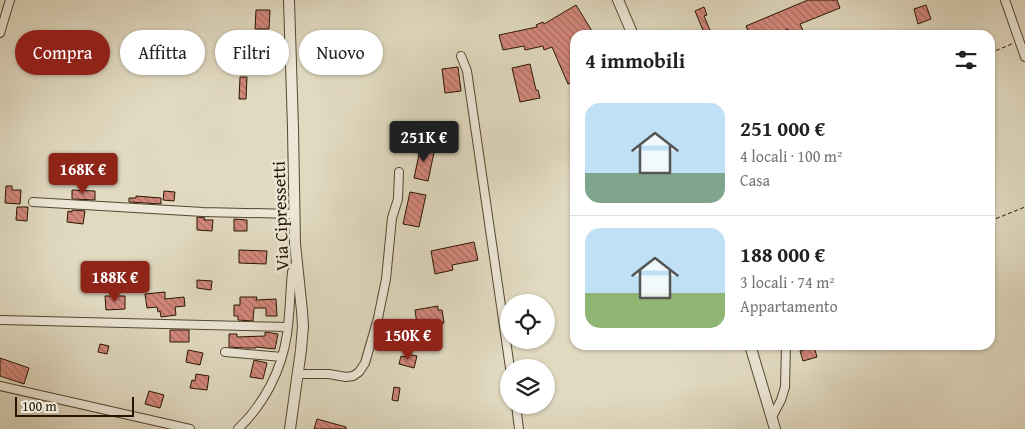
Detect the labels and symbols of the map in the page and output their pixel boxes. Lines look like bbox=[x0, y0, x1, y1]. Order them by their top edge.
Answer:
pin: 251K € bbox=[383, 120, 465, 163]
pin: 168K € bbox=[42, 152, 124, 195]
street label: Via Cipressetti bbox=[265, 161, 295, 271]
pin: 188K € bbox=[74, 260, 156, 303]
pin: 150K € bbox=[367, 318, 449, 361]
scale bar bbox=[15, 394, 134, 417]

